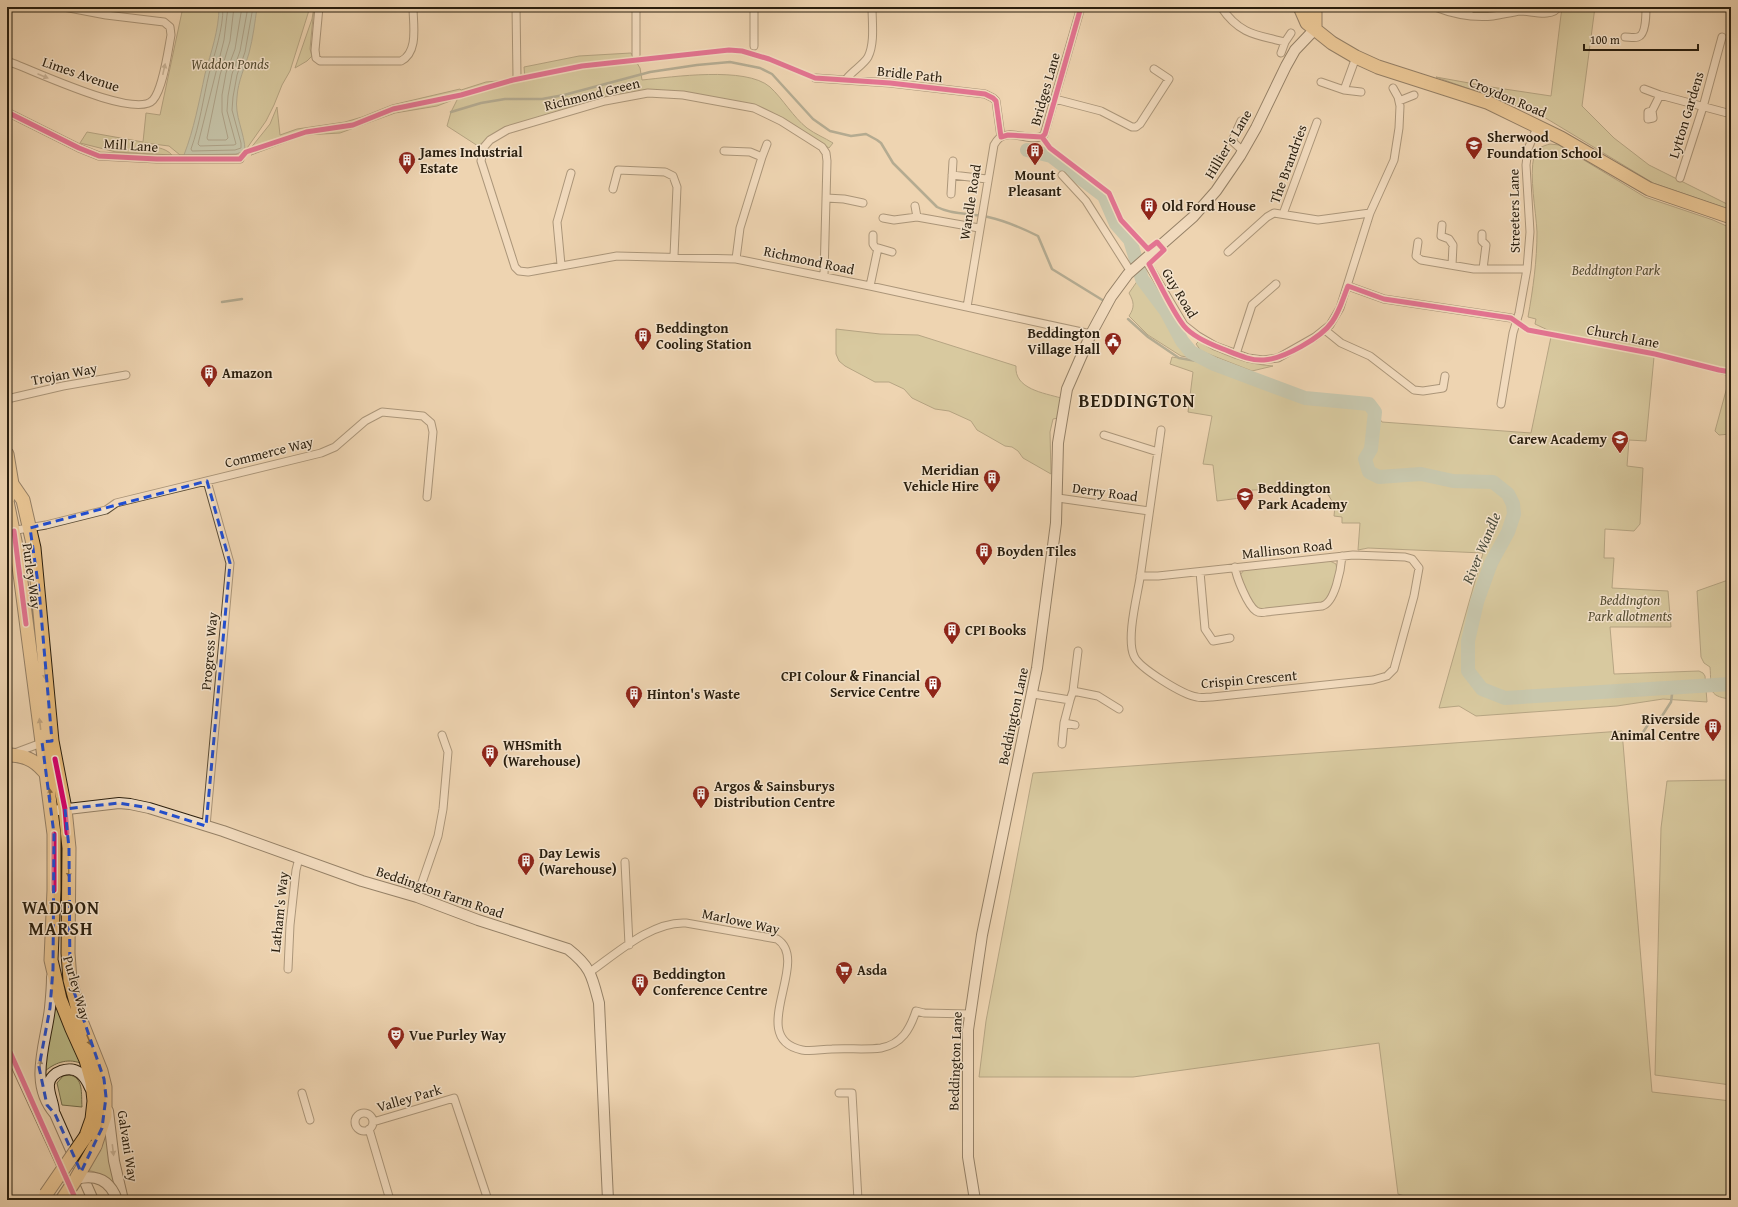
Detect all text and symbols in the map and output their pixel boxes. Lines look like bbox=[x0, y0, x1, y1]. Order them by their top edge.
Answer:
scale bar bbox=[1584, 26, 1698, 52]
text: 100 m bbox=[1590, 31, 1620, 48]
street label: Bridges Lane bbox=[1025, 50, 1065, 128]
street label: Limes Avenue bbox=[40, 51, 123, 97]
park label: Waddon Ponds bbox=[191, 54, 269, 74]
street label: Bridle Path bbox=[876, 61, 944, 87]
one-way arrow bbox=[161, 63, 167, 75]
street label: Lytton Gardens bbox=[1663, 69, 1709, 161]
street label: Richmond Green bbox=[542, 72, 642, 116]
street label: Croydon Road bbox=[1466, 72, 1550, 122]
one-way arrow bbox=[37, 73, 49, 79]
street label: Hillier's Lane bbox=[1199, 105, 1257, 182]
street label: The Brandries bbox=[1264, 122, 1312, 206]
place label: Sherwood Foundation School bbox=[1487, 127, 1603, 163]
street label: Mill Lane bbox=[103, 133, 159, 157]
school or university icon: Sherwood Foundation School bbox=[1464, 135, 1484, 160]
building icon: Mount Pleasant bbox=[1025, 141, 1045, 166]
place label: James Industrial Estate bbox=[418, 142, 523, 178]
building icon: James Industrial Estate bbox=[397, 150, 417, 175]
street label: Wandle Road bbox=[954, 162, 986, 241]
place label: Mount Pleasant bbox=[1008, 165, 1062, 201]
street label: Streeters Lane bbox=[1503, 168, 1525, 253]
building icon: Old Ford House bbox=[1139, 196, 1159, 221]
place label: Old Ford House bbox=[1162, 196, 1256, 216]
street label: Richmond Road bbox=[762, 241, 857, 279]
park label: Beddington Park bbox=[1571, 260, 1661, 280]
street label: Guy Road bbox=[1157, 264, 1203, 322]
place label: Beddington Cooling Station bbox=[656, 318, 752, 354]
street label: Church Lane bbox=[1585, 319, 1661, 353]
place label: Beddington Village Hall bbox=[1027, 323, 1101, 359]
building icon: Beddington Cooling Station bbox=[633, 326, 653, 351]
public building icon: Beddington Village Hall bbox=[1103, 331, 1123, 356]
street label: Trojan Way bbox=[29, 358, 99, 390]
building icon: Amazon bbox=[199, 363, 219, 388]
place label: Amazon bbox=[222, 363, 273, 383]
district label: BEDDINGTON bbox=[1078, 387, 1196, 414]
place label: Carew Academy bbox=[1509, 429, 1608, 449]
school or university icon: Carew Academy bbox=[1610, 429, 1630, 454]
street label: Commerce Way bbox=[223, 431, 315, 473]
place label: Meridian Vehicle Hire bbox=[903, 460, 980, 496]
building icon: Meridian Vehicle Hire bbox=[982, 468, 1002, 493]
street label: Derry Road bbox=[1071, 478, 1140, 507]
place label: Beddington Park Academy bbox=[1258, 478, 1348, 514]
school or university icon: Beddington Park Academy bbox=[1235, 486, 1255, 511]
water label: River Wandle bbox=[1456, 509, 1505, 588]
street label: Mallinson Road bbox=[1241, 534, 1334, 564]
building icon: Boyden Tiles bbox=[974, 541, 994, 566]
place label: Boyden Tiles bbox=[997, 541, 1076, 561]
street label: Purley Way bbox=[17, 542, 47, 610]
park label: Beddington Park allotments bbox=[1587, 590, 1672, 626]
street label: Progress Way bbox=[196, 611, 222, 691]
building icon: CPI Books bbox=[942, 620, 962, 645]
place label: CPI Books bbox=[965, 620, 1026, 640]
street label: Beddington Lane bbox=[993, 665, 1033, 767]
street label: Crispin Crescent bbox=[1200, 665, 1298, 693]
place label: CPI Colour & Financial Service Centre bbox=[781, 666, 921, 702]
one-way arrow bbox=[42, 668, 49, 680]
building icon: CPI Colour & Financial Service Centre bbox=[923, 674, 943, 699]
building icon: Hinton's Waste bbox=[624, 684, 644, 709]
place label: Hinton's Waste bbox=[647, 684, 740, 704]
place label: Riverside Animal Centre bbox=[1610, 709, 1700, 745]
building icon: Riverside Animal Centre bbox=[1703, 717, 1723, 742]
one-way arrow bbox=[37, 718, 43, 730]
place label: WHSmith (Warehouse) bbox=[503, 735, 581, 771]
building icon: WHSmith (Warehouse) bbox=[480, 743, 500, 768]
place label: Argos & Sainsburys Distribution Centre bbox=[714, 776, 835, 812]
building icon: Argos & Sainsburys Distribution Centre bbox=[691, 784, 711, 809]
one-way arrow bbox=[47, 788, 53, 800]
place label: Day Lewis (Warehouse) bbox=[539, 843, 617, 879]
building icon: Day Lewis (Warehouse) bbox=[516, 851, 536, 876]
street label: Beddington Farm Road bbox=[374, 861, 507, 923]
one-way arrow bbox=[66, 866, 72, 879]
street label: Latham's Way bbox=[265, 870, 293, 954]
district label: WADDON MARSH bbox=[22, 894, 100, 942]
street label: Marlowe Way bbox=[700, 903, 782, 939]
street label: Purley Way bbox=[58, 953, 96, 1023]
supermarket icon: Asda bbox=[834, 960, 854, 985]
place label: Asda bbox=[857, 960, 888, 980]
place label: Beddington Conference Centre bbox=[653, 964, 768, 1000]
building icon: Beddington Conference Centre bbox=[630, 972, 650, 997]
street label: Beddington Lane bbox=[943, 1011, 967, 1111]
theatre icon: Vue Purley Way bbox=[386, 1025, 406, 1050]
place label: Vue Purley Way bbox=[409, 1025, 507, 1045]
one-way arrow bbox=[86, 1035, 92, 1046]
one-way arrow bbox=[37, 1059, 44, 1071]
street label: Valley Park bbox=[374, 1079, 445, 1117]
street label: Galvani Way bbox=[112, 1109, 144, 1183]
one-way arrow bbox=[109, 1143, 116, 1156]

